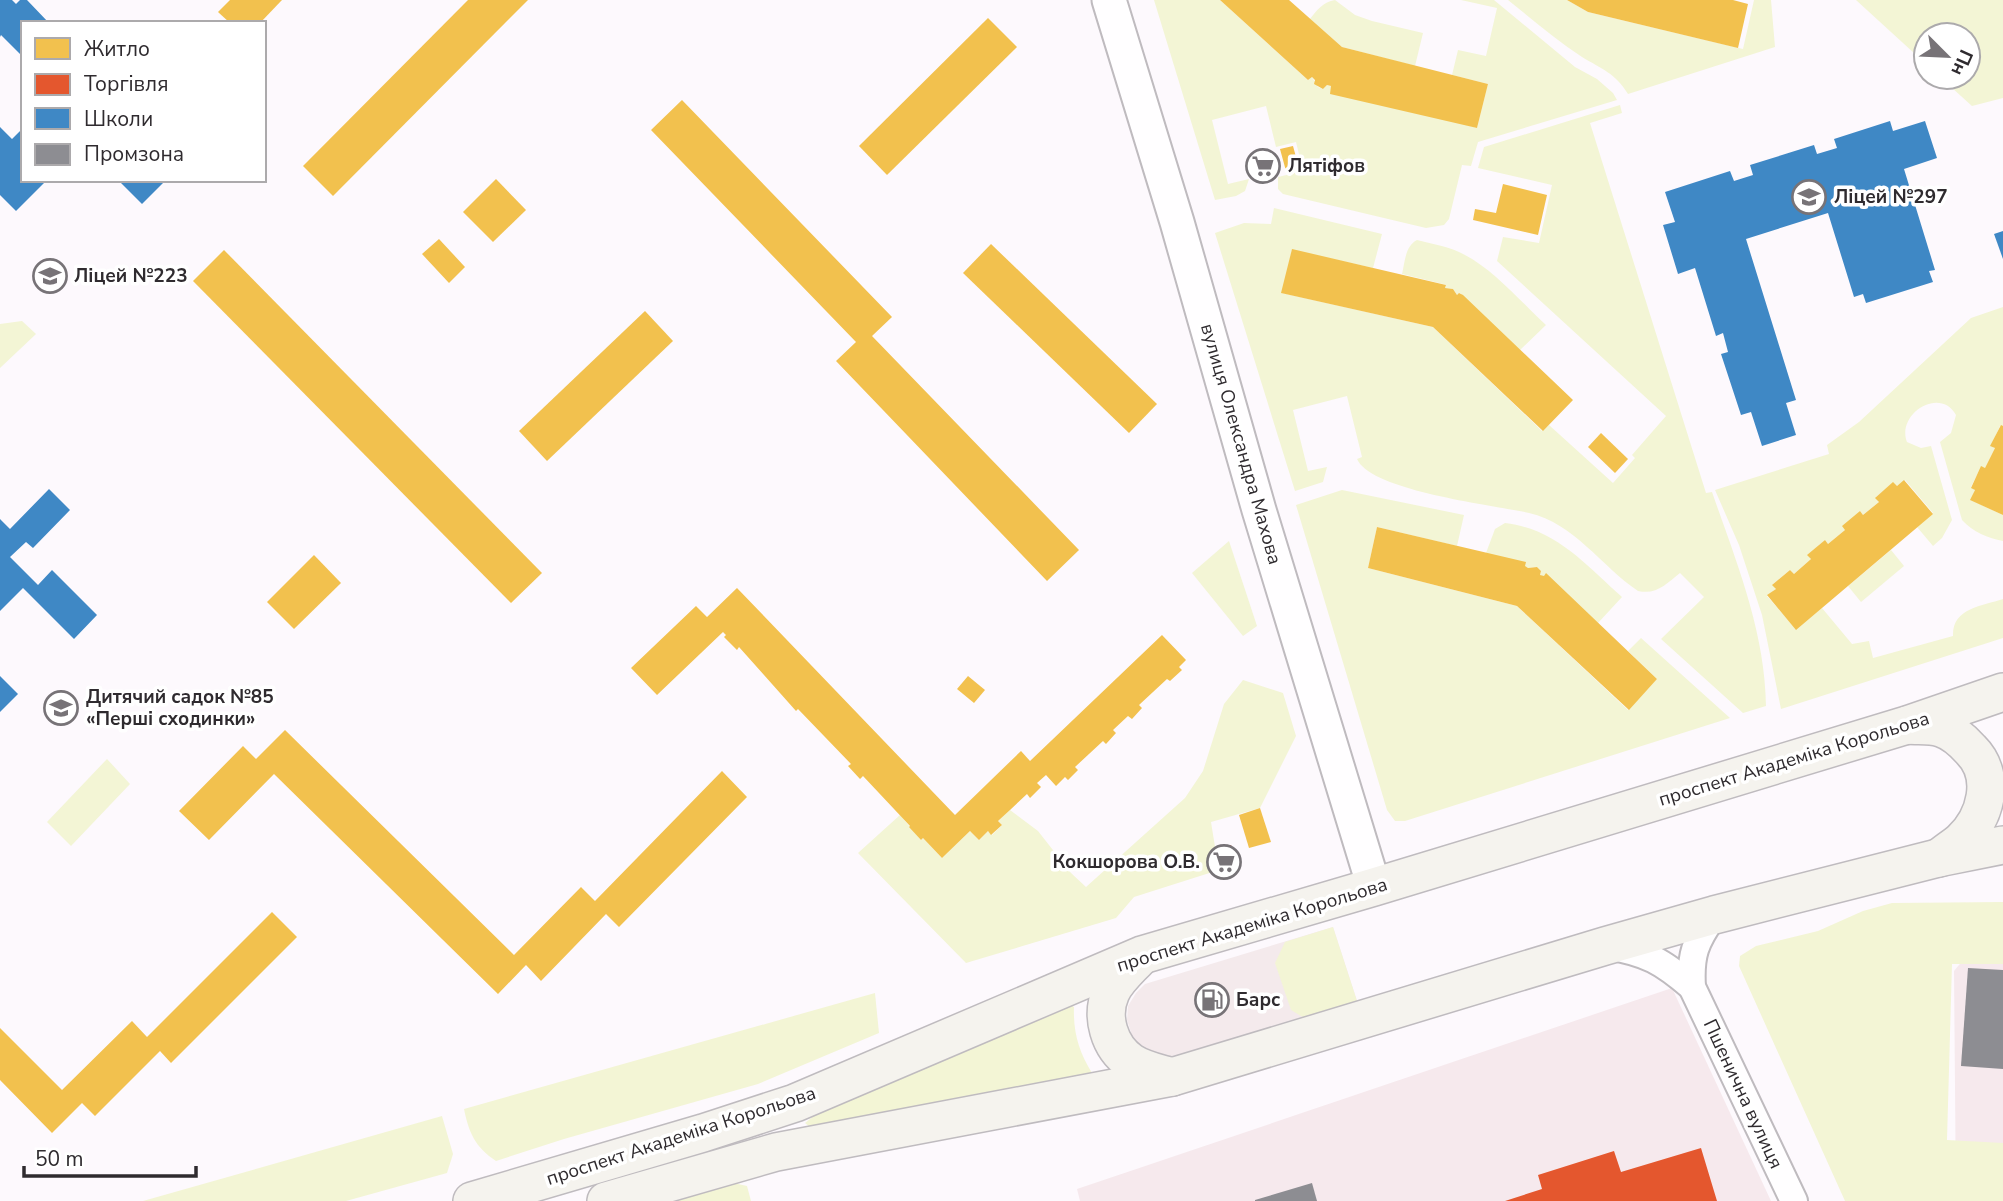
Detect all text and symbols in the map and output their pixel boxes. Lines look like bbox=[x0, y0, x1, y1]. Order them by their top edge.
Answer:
legend bbox=[21, 21, 266, 182]
north arrow bbox=[1912, 21, 1982, 91]
text: Житло bbox=[84, 35, 150, 63]
text: Пн bbox=[1944, 45, 1979, 80]
text: Торгівля bbox=[84, 70, 168, 98]
text: Школи bbox=[84, 105, 153, 133]
text: Промзона bbox=[84, 140, 184, 168]
supermarket icon: Лятіфов bbox=[1244, 147, 1282, 185]
place label: Лятіфов bbox=[1288, 153, 1365, 179]
school or university icon: Ліцей №297 bbox=[1790, 178, 1828, 216]
place label: Ліцей №297 bbox=[1834, 184, 1948, 210]
school or university icon: Ліцей №223 bbox=[31, 257, 69, 295]
place label: Ліцей №223 bbox=[74, 263, 188, 289]
street label: вулиця Олександра Махова bbox=[1194, 320, 1288, 568]
place label: Дитячий садок №85 «Перші сходинки» bbox=[86, 684, 274, 732]
school or university icon: Дитячий садок №85 «Перші сходинки» bbox=[42, 689, 80, 727]
street label: проспект Академіка Корольова bbox=[1655, 705, 1933, 813]
supermarket icon: Кокшорова О.В. bbox=[1205, 843, 1243, 881]
place label: Кокшорова О.В. bbox=[1052, 849, 1200, 875]
street label: проспект Академіка Корольова bbox=[1113, 871, 1391, 979]
fuel station icon: Барс bbox=[1193, 981, 1231, 1019]
place label: Барс bbox=[1236, 987, 1280, 1013]
street label: Пшенична вулиця bbox=[1697, 1015, 1789, 1173]
street label: проспект Академіка Корольова bbox=[543, 1080, 819, 1192]
scale bar bbox=[24, 1134, 196, 1178]
text: 50 m bbox=[35, 1145, 84, 1173]

